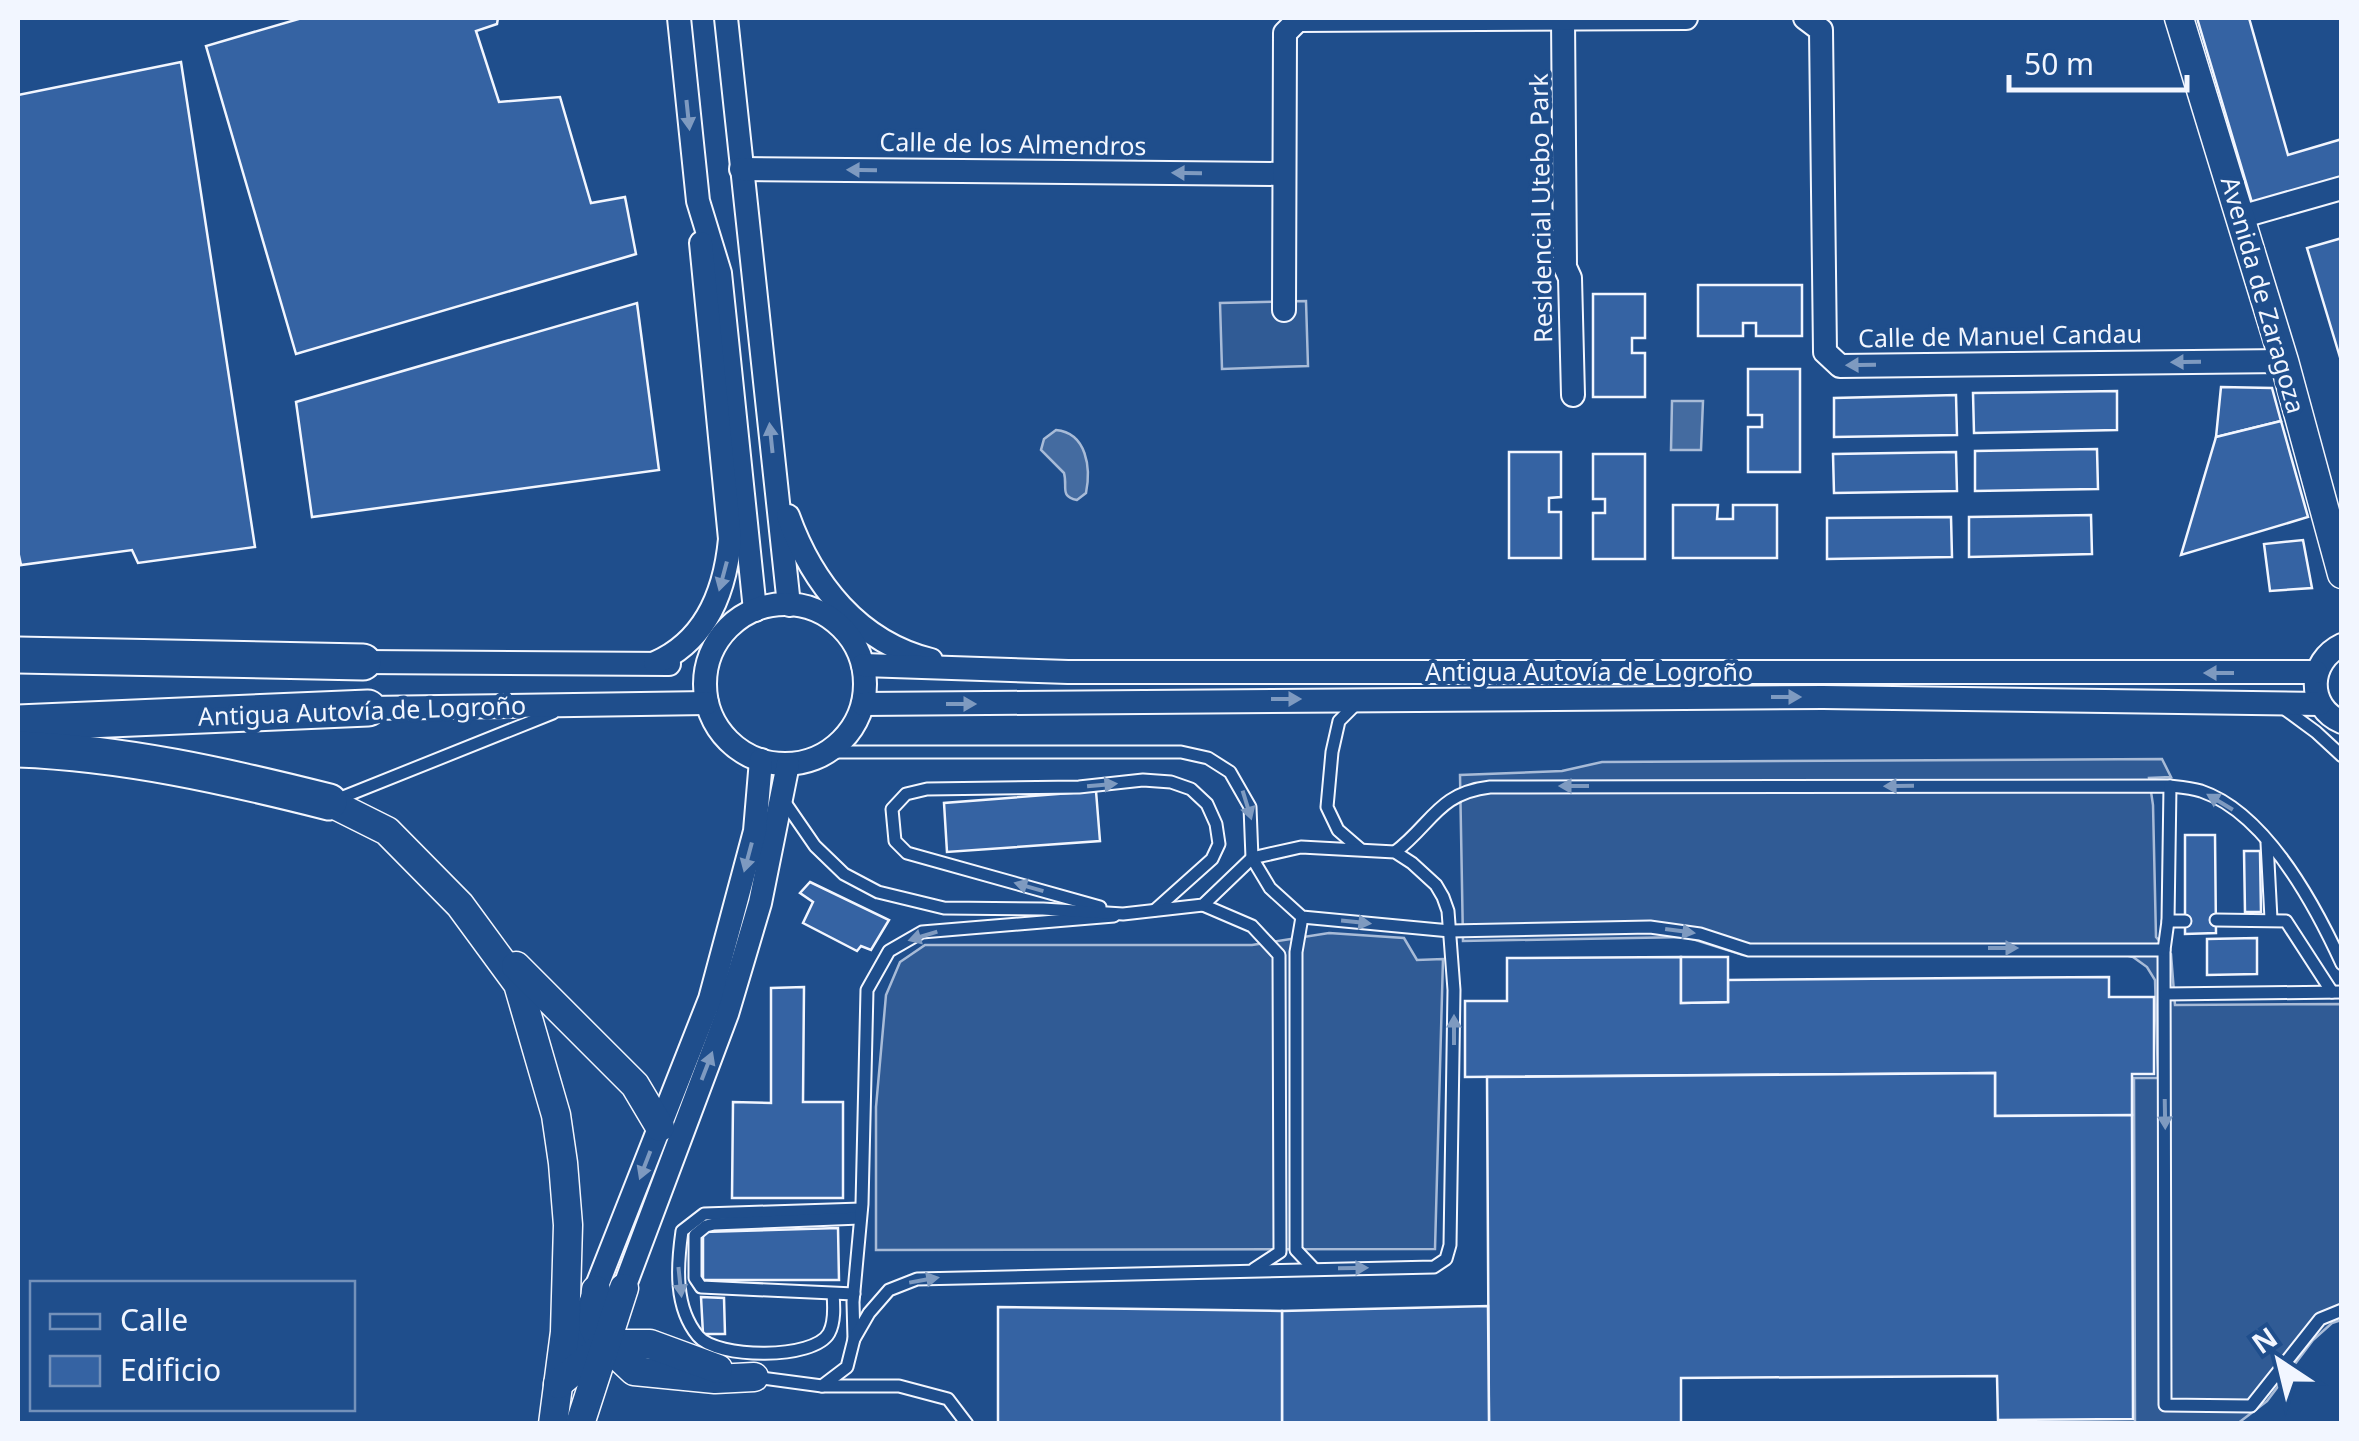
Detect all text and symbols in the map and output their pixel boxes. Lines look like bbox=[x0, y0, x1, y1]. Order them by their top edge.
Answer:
scale bar bbox=[2009, 30, 2186, 92]
text: 50 m bbox=[2024, 43, 2094, 84]
street label: Residencial Utebo Park bbox=[1521, 72, 1559, 343]
one-way arrow bbox=[680, 99, 696, 131]
street label: Calle de los Almendros bbox=[879, 124, 1147, 162]
one-way arrow bbox=[845, 162, 877, 178]
one-way arrow bbox=[1170, 165, 1202, 181]
street label: Avenida de Zaragoza bbox=[2214, 172, 2314, 417]
street label: Calle de Manuel Candau bbox=[1858, 316, 2142, 354]
one-way arrow bbox=[2170, 354, 2202, 370]
one-way arrow bbox=[1845, 358, 1877, 374]
one-way arrow bbox=[763, 422, 779, 453]
one-way arrow bbox=[715, 561, 731, 592]
street label: Antigua Autovía de Logroño bbox=[1425, 654, 1753, 688]
one-way arrow bbox=[2202, 665, 2234, 681]
street label: Antigua Autovía de Logroño bbox=[197, 687, 527, 733]
one-way arrow bbox=[1770, 689, 1802, 705]
one-way arrow bbox=[1270, 691, 1302, 707]
one-way arrow bbox=[945, 696, 977, 712]
one-way arrow bbox=[1087, 776, 1119, 792]
one-way arrow bbox=[1558, 778, 1590, 794]
one-way arrow bbox=[1883, 779, 1915, 795]
one-way arrow bbox=[1240, 791, 1255, 821]
one-way arrow bbox=[2207, 793, 2234, 812]
one-way arrow bbox=[739, 842, 755, 873]
one-way arrow bbox=[1013, 879, 1044, 895]
one-way arrow bbox=[1341, 914, 1373, 930]
one-way arrow bbox=[1665, 924, 1697, 940]
one-way arrow bbox=[907, 929, 938, 944]
one-way arrow bbox=[1987, 940, 2019, 956]
one-way arrow bbox=[1446, 1013, 1462, 1045]
one-way arrow bbox=[700, 1051, 716, 1081]
one-way arrow bbox=[2157, 1098, 2173, 1130]
one-way arrow bbox=[636, 1150, 652, 1180]
one-way arrow bbox=[1338, 1260, 1370, 1276]
one-way arrow bbox=[672, 1267, 688, 1299]
one-way arrow bbox=[909, 1272, 940, 1287]
legend bbox=[30, 1281, 355, 1411]
text: Calle bbox=[120, 1299, 188, 1340]
north arrow bbox=[2229, 1311, 2329, 1411]
text: N bbox=[2244, 1318, 2284, 1362]
text: Edificio bbox=[120, 1349, 221, 1390]

